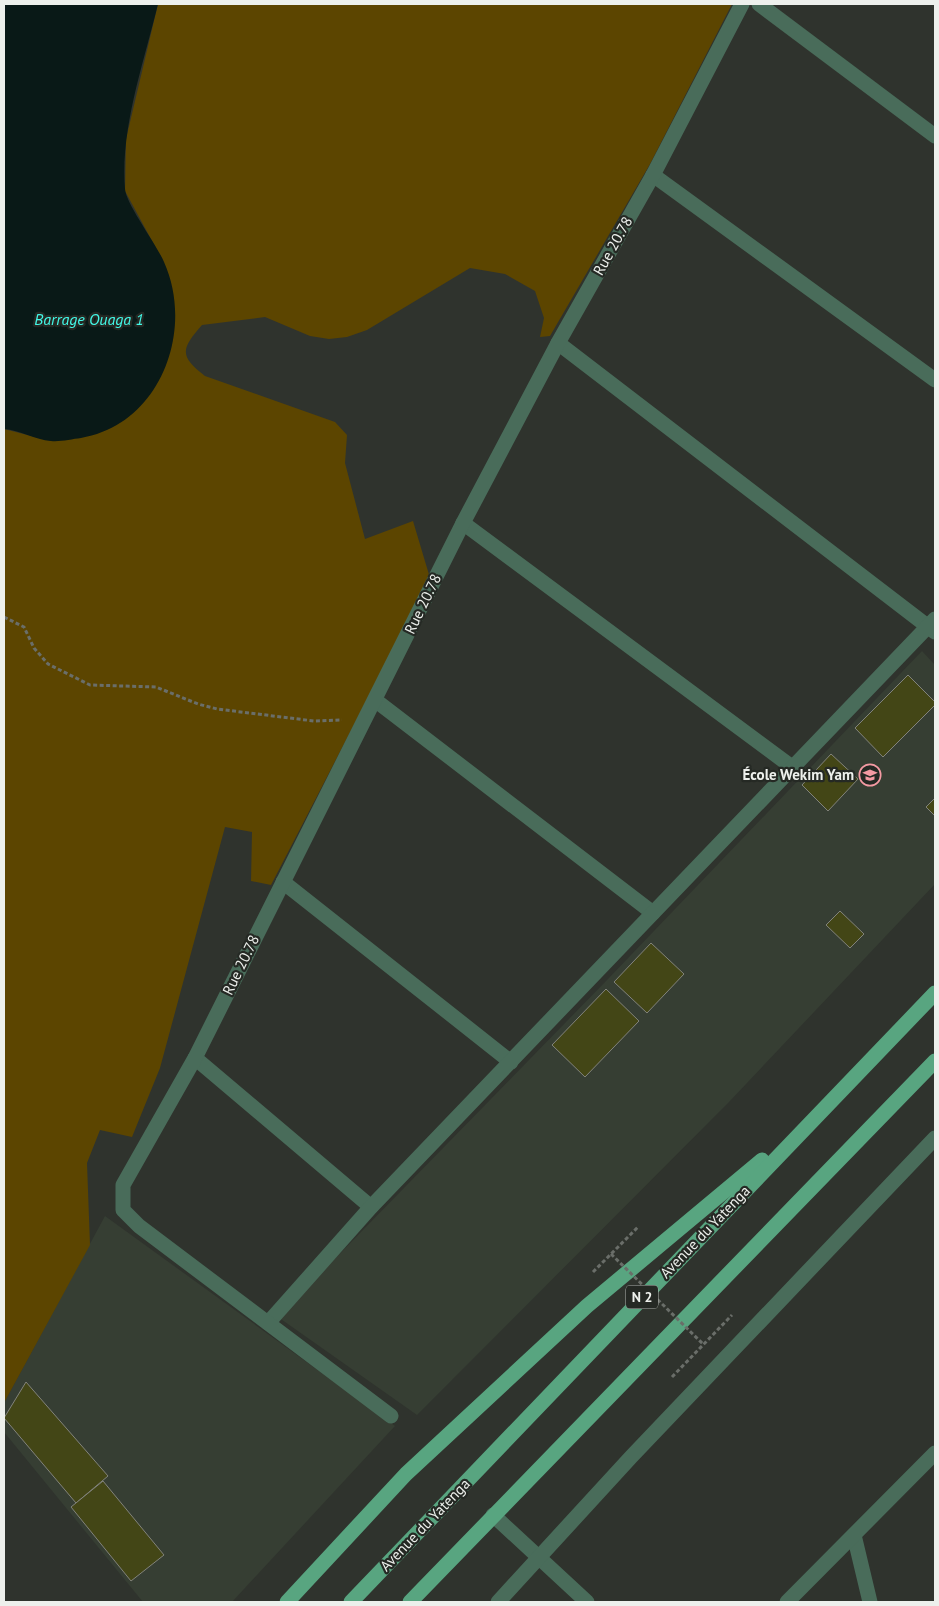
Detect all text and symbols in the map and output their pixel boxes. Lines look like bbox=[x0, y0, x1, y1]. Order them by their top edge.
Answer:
street label: Rue 20.78 bbox=[589, 213, 636, 279]
water label: Barrage Ouaga 1 bbox=[34, 309, 144, 329]
street label: Rue 20.78 bbox=[400, 571, 445, 637]
school or university icon: École Wekim Yam bbox=[858, 763, 882, 787]
place label: École Wekim Yam bbox=[743, 765, 854, 784]
street label: Rue 20.78 bbox=[218, 932, 263, 998]
street label: Avenue du Yatenga bbox=[656, 1181, 754, 1282]
road number: N 2 bbox=[626, 1285, 658, 1308]
street label: Avenue du Yatenga bbox=[376, 1474, 474, 1575]

